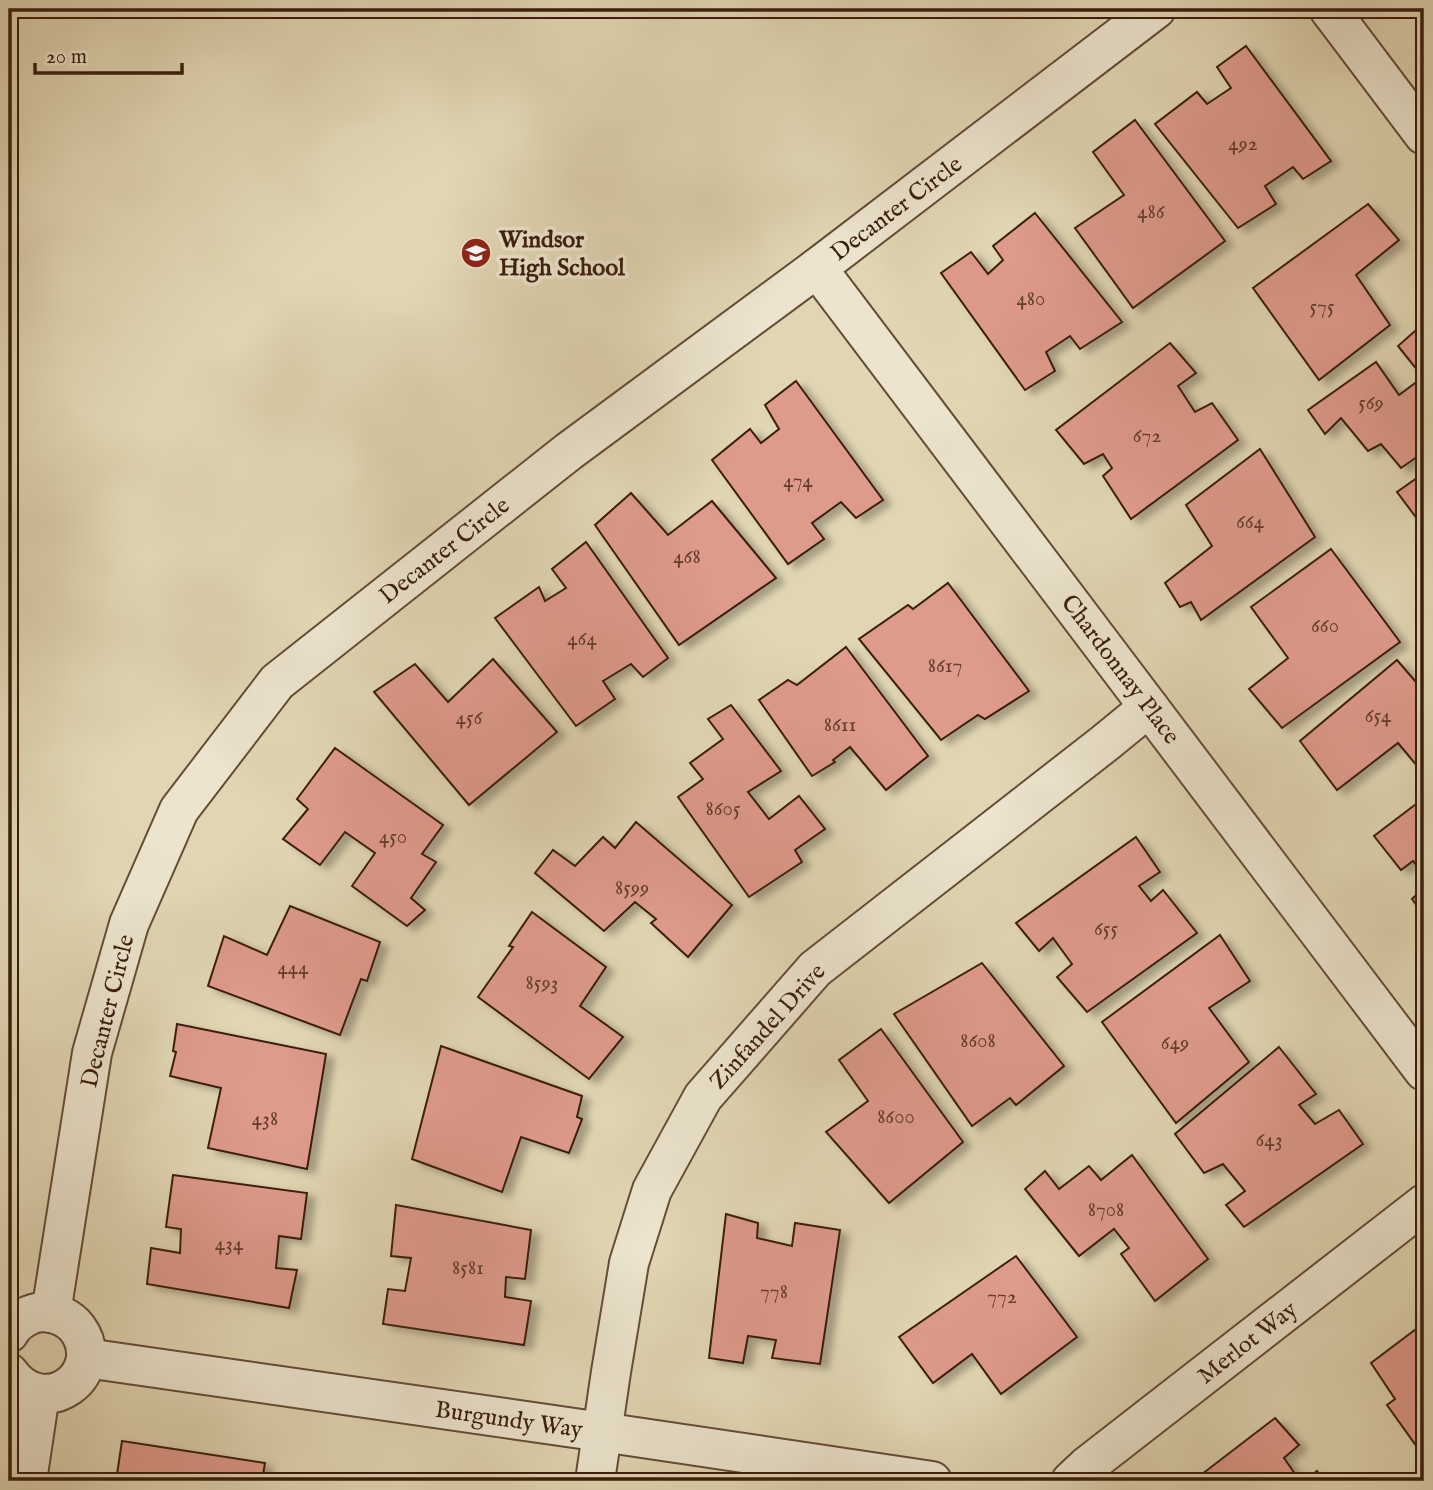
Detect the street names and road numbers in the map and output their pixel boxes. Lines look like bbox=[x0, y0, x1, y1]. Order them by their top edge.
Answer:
street label: Decanter Circle bbox=[825, 150, 969, 269]
street label: Decanter Circle bbox=[374, 491, 516, 612]
street label: Chardonnay Place bbox=[1053, 589, 1186, 751]
street label: Decanter Circle bbox=[74, 931, 142, 1091]
street label: Zinfandel Drive bbox=[703, 957, 833, 1097]
street label: Merlot Way bbox=[1192, 1294, 1304, 1392]
street label: Burgundy Way bbox=[433, 1395, 585, 1446]

